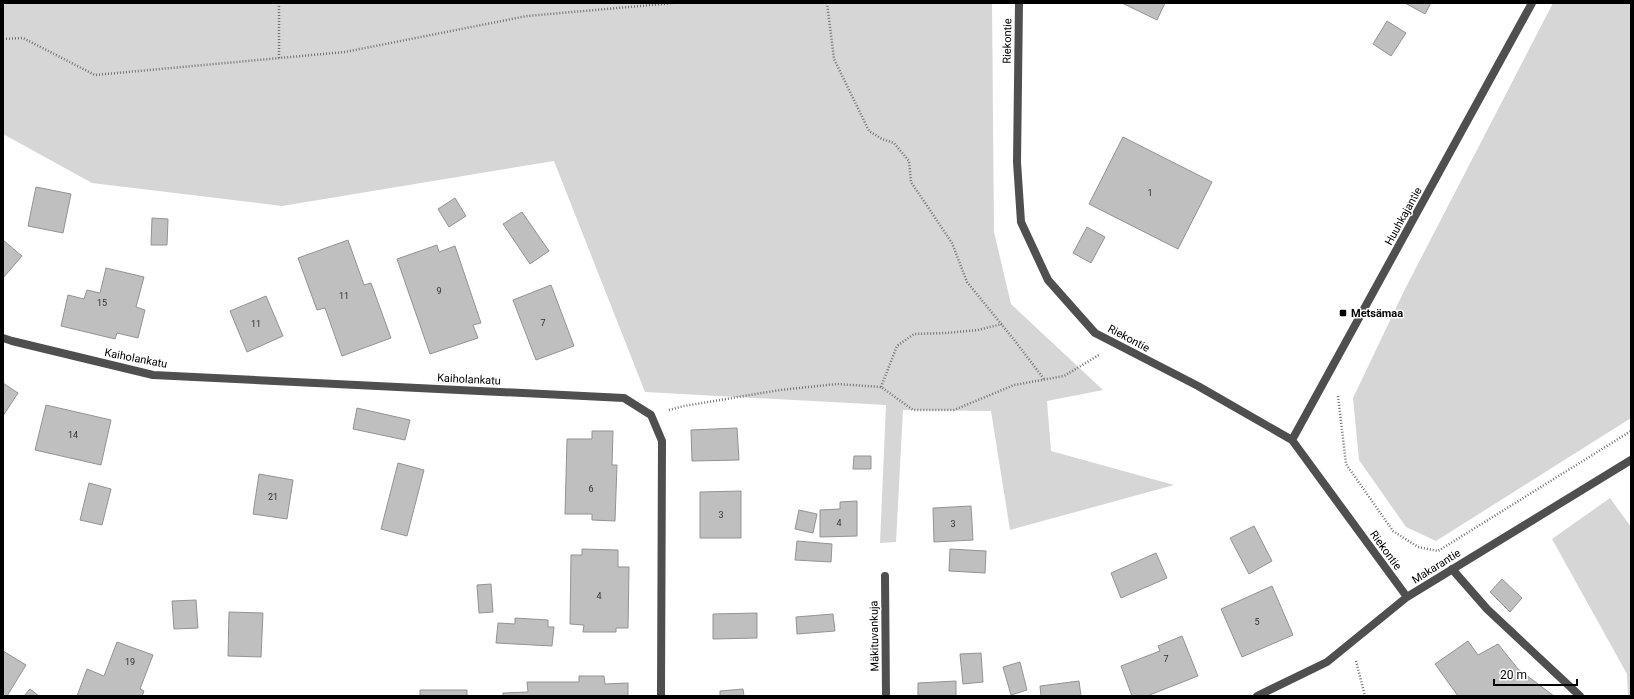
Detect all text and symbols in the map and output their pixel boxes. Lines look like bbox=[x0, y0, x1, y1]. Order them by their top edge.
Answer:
street label: Riekontie bbox=[1001, 18, 1014, 64]
street label: Huuhkajantie bbox=[1382, 185, 1425, 248]
house number: 1 bbox=[1147, 188, 1153, 198]
house number: 9 bbox=[436, 286, 442, 296]
house number: 11 bbox=[339, 291, 349, 301]
house number: 15 bbox=[97, 298, 107, 308]
place label: Metsämaa bbox=[1351, 307, 1403, 320]
marker: Metsämaa bbox=[1338, 308, 1348, 318]
house number: 7 bbox=[540, 318, 546, 328]
house number: 11 bbox=[251, 319, 261, 329]
street label: Riekontie bbox=[1106, 322, 1152, 355]
street label: Kaiholankatu bbox=[103, 346, 168, 371]
street label: Kaiholankatu bbox=[437, 371, 501, 388]
house number: 14 bbox=[68, 430, 78, 440]
house number: 6 bbox=[588, 484, 594, 494]
house number: 21 bbox=[268, 492, 278, 502]
house number: 3 bbox=[718, 510, 724, 520]
house number: 4 bbox=[836, 518, 842, 528]
house number: 3 bbox=[950, 519, 956, 529]
street label: Riekontie bbox=[1367, 528, 1404, 573]
street label: Makarantie bbox=[1410, 546, 1463, 586]
house number: 4 bbox=[596, 591, 602, 601]
street label: Mäkituvankuja bbox=[867, 600, 882, 672]
house number: 5 bbox=[1254, 617, 1260, 627]
house number: 7 bbox=[1163, 654, 1169, 664]
house number: 19 bbox=[125, 657, 135, 667]
scale bar bbox=[1494, 661, 1577, 687]
text: 20 m bbox=[1500, 668, 1527, 682]

